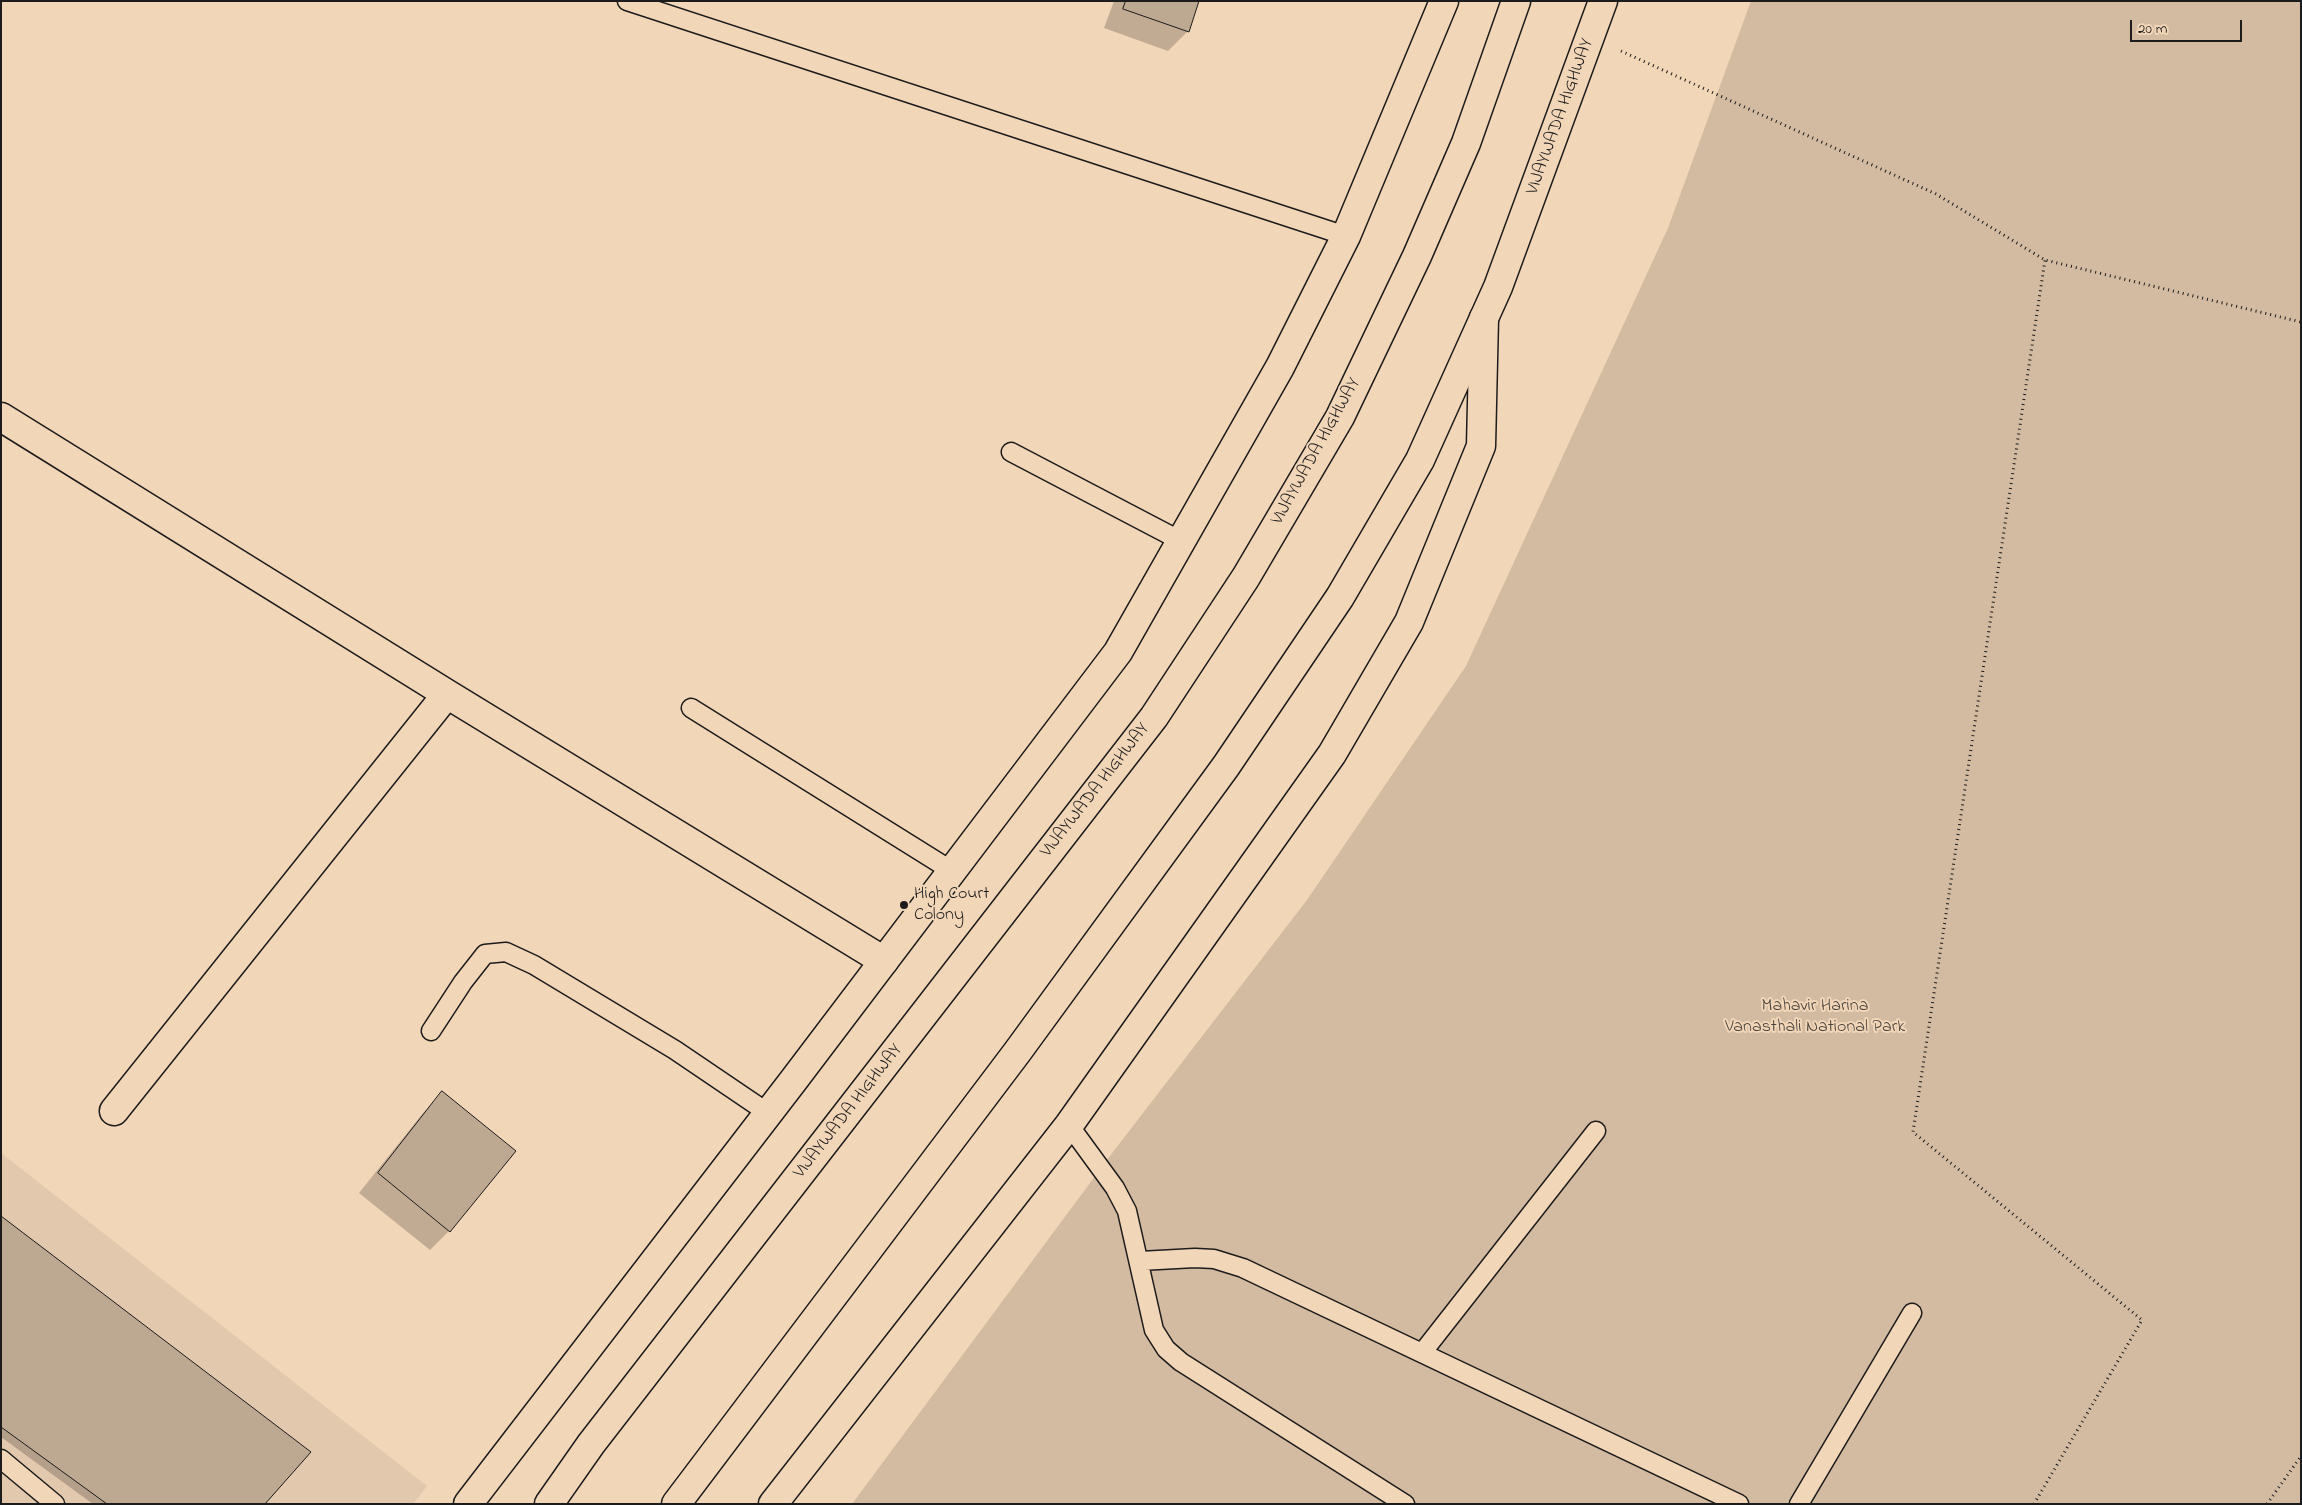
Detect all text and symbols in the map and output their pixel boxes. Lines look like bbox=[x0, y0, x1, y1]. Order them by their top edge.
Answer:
scale bar bbox=[2132, 10, 2244, 42]
text: 20 m bbox=[2138, 18, 2167, 40]
street label: VIJAYWADA HIGHWAY bbox=[1523, 36, 1599, 198]
street label: VIJAYWADA HIGHWAY bbox=[1268, 375, 1366, 529]
street label: VIJAYWADA HIGHWAY bbox=[1037, 720, 1155, 862]
place label: High Court Colony bbox=[914, 884, 989, 926]
marker: High Court Colony bbox=[898, 899, 910, 911]
park label: Mahavir Harina Vanasthali National Park bbox=[1725, 996, 1905, 1038]
street label: VIJAYWADA HIGHWAY bbox=[790, 1041, 908, 1183]

